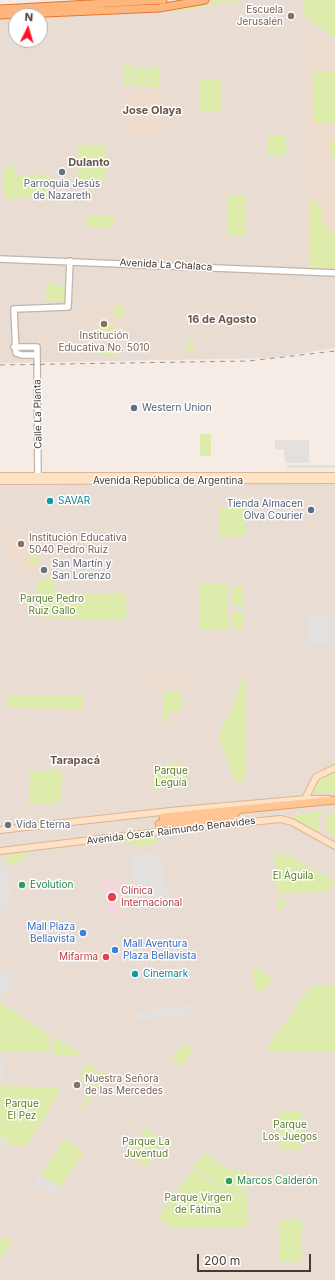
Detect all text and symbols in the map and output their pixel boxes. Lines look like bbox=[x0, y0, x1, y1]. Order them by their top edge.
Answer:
place label: Escuela Jerusalén bbox=[237, 4, 283, 28]
north arrow bbox=[8, 8, 48, 48]
text: N bbox=[24, 10, 34, 24]
marker: Escuela Jerusalén bbox=[286, 11, 296, 21]
district label: Jose Olaya bbox=[122, 104, 182, 118]
district label: Dulanto bbox=[68, 156, 110, 170]
marker: Parroquia Jesús de Nazareth bbox=[57, 167, 67, 177]
place label: Parroquia Jesús de Nazareth bbox=[24, 178, 100, 202]
street label: Avenida La Chalaca bbox=[119, 257, 213, 273]
district label: 16 de Agosto bbox=[187, 313, 257, 327]
marker: Institución Educativa No. 5010 bbox=[99, 319, 109, 329]
place label: Institución Educativa No. 5010 bbox=[58, 330, 150, 354]
street label: Calle La Planta bbox=[31, 379, 45, 449]
place label: Western Union bbox=[142, 402, 212, 414]
marker: Western Union bbox=[129, 403, 139, 413]
street label: Avenida República de Argentina bbox=[93, 475, 243, 487]
place label: SAVAR bbox=[58, 495, 90, 507]
marker: SAVAR bbox=[45, 496, 55, 506]
place label: Tienda Almacen Olva Courier bbox=[227, 498, 303, 522]
marker: Tienda Almacen Olva Courier bbox=[306, 505, 316, 515]
place label: Institución Educativa 5040 Pedro Ruiz bbox=[29, 532, 127, 556]
marker: Institución Educativa 5040 Pedro Ruiz bbox=[16, 539, 26, 549]
place label: San Martín y San Lorenzo bbox=[52, 558, 111, 582]
marker: San Martín y San Lorenzo bbox=[39, 565, 49, 575]
park label: Parque Pedro Ruiz Gallo bbox=[20, 593, 84, 616]
district label: Tarapacá bbox=[50, 754, 100, 768]
park label: Parque Leguía bbox=[154, 765, 188, 788]
street label: Avenida Óscar Raimundo Benavides bbox=[86, 815, 256, 847]
place label: Vida Eterna bbox=[16, 819, 70, 831]
marker: Vida Eterna bbox=[3, 820, 13, 830]
park label: El Águila bbox=[273, 870, 313, 882]
place label: Evolution bbox=[30, 879, 73, 891]
marker: Evolution bbox=[17, 880, 27, 890]
place label: Clínica Internacional bbox=[121, 885, 182, 908]
marker: Clínica Internacional bbox=[106, 891, 118, 903]
place label: Mall Plaza Bellavista bbox=[27, 921, 75, 944]
marker: Mall Plaza Bellavista bbox=[78, 928, 88, 938]
place label: Mall Aventura Plaza Bellavista bbox=[123, 938, 196, 962]
marker: Mall Aventura Plaza Bellavista bbox=[110, 945, 120, 955]
place label: Mifarma bbox=[59, 951, 98, 963]
marker: Mifarma bbox=[101, 952, 111, 962]
place label: Cinemark bbox=[143, 968, 188, 980]
marker: Cinemark bbox=[130, 969, 140, 979]
place label: Nuestra Señora de las Mercedes bbox=[85, 1073, 163, 1096]
marker: Nuestra Señora de las Mercedes bbox=[72, 1080, 82, 1090]
park label: Parque El Pez bbox=[5, 1098, 39, 1122]
park label: Parque Los Juegos bbox=[263, 1119, 317, 1142]
park label: Parque La Juventud bbox=[122, 1136, 170, 1160]
place label: Marcos Calderón bbox=[237, 1175, 318, 1187]
marker: Marcos Calderón bbox=[224, 1176, 234, 1186]
park label: Parque Virgen de Fátima bbox=[164, 1192, 232, 1216]
scale bar bbox=[199, 1246, 313, 1272]
text: 200 m bbox=[204, 1253, 240, 1268]

